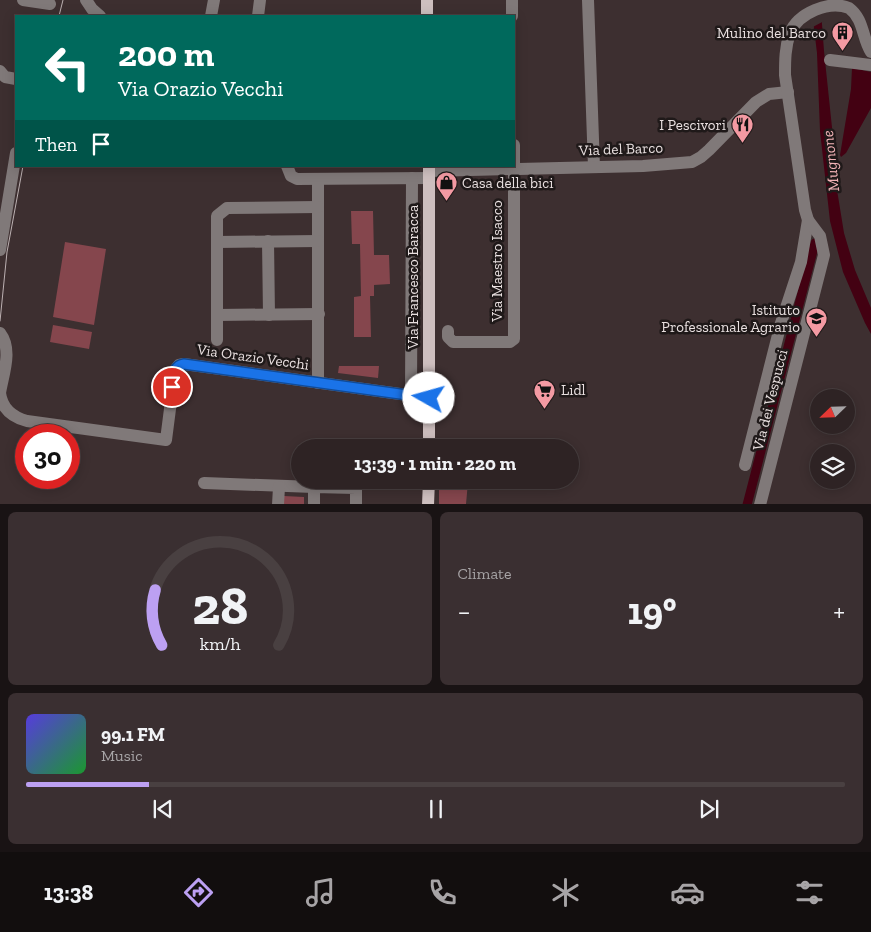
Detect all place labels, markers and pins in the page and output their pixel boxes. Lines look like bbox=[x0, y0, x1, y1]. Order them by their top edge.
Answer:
building icon: Mulino del Barco bbox=[830, 21, 854, 52]
place label: Mulino del Barco bbox=[717, 24, 826, 42]
restaurant icon: I Pescivori bbox=[730, 113, 754, 144]
place label: I Pescivori bbox=[659, 116, 726, 134]
shop icon: Casa della bici bbox=[434, 171, 458, 202]
place label: Casa della bici bbox=[462, 174, 553, 192]
place label: Istituto Professionale Agrario bbox=[661, 301, 800, 336]
school or university icon: Istituto Professionale Agrario bbox=[804, 307, 828, 338]
pin bbox=[151, 366, 193, 408]
supermarket icon: Lidl bbox=[533, 378, 557, 409]
place label: Lidl bbox=[561, 381, 586, 399]

